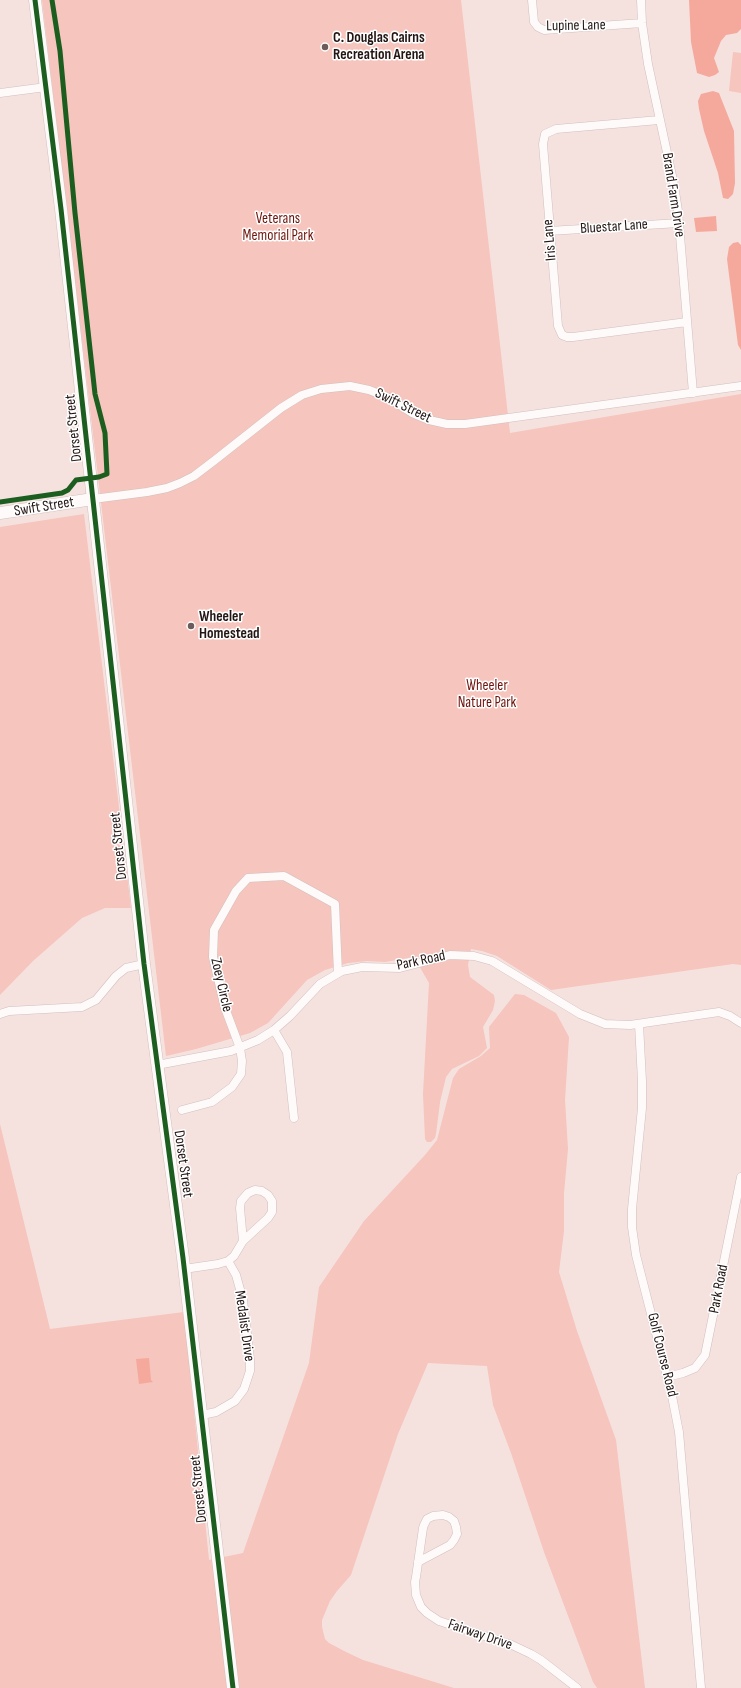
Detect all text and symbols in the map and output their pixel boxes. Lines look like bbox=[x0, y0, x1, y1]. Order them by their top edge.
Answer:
street label: Lupine Lane bbox=[546, 16, 606, 36]
place label: C. Douglas Cairns Recreation Arena bbox=[333, 29, 425, 64]
marker: C. Douglas Cairns Recreation Arena bbox=[320, 42, 330, 52]
street label: Brand Farm Drive bbox=[657, 151, 689, 239]
park label: Veterans Memorial Park bbox=[243, 210, 313, 245]
street label: Bluestar Lane bbox=[580, 216, 648, 238]
street label: Iris Lane bbox=[539, 218, 561, 262]
street label: Swift Street bbox=[372, 385, 434, 427]
street label: Dorset Street bbox=[62, 393, 86, 463]
street label: Swift Street bbox=[13, 493, 75, 521]
place label: Wheeler Homestead bbox=[199, 608, 260, 643]
marker: Wheeler Homestead bbox=[186, 621, 196, 631]
park label: Wheeler Nature Park bbox=[458, 677, 516, 712]
street label: Dorset Street bbox=[107, 811, 131, 881]
street label: Park Road bbox=[395, 947, 447, 975]
street label: Zoey Circle bbox=[206, 956, 236, 1014]
street label: Dorset Street bbox=[169, 1129, 197, 1199]
street label: Park Road bbox=[705, 1263, 733, 1315]
street label: Medalist Drive bbox=[230, 1289, 258, 1363]
street label: Golf Course Road bbox=[643, 1311, 681, 1399]
street label: Dorset Street bbox=[187, 1454, 211, 1524]
street label: Fairway Drive bbox=[446, 1616, 514, 1654]

